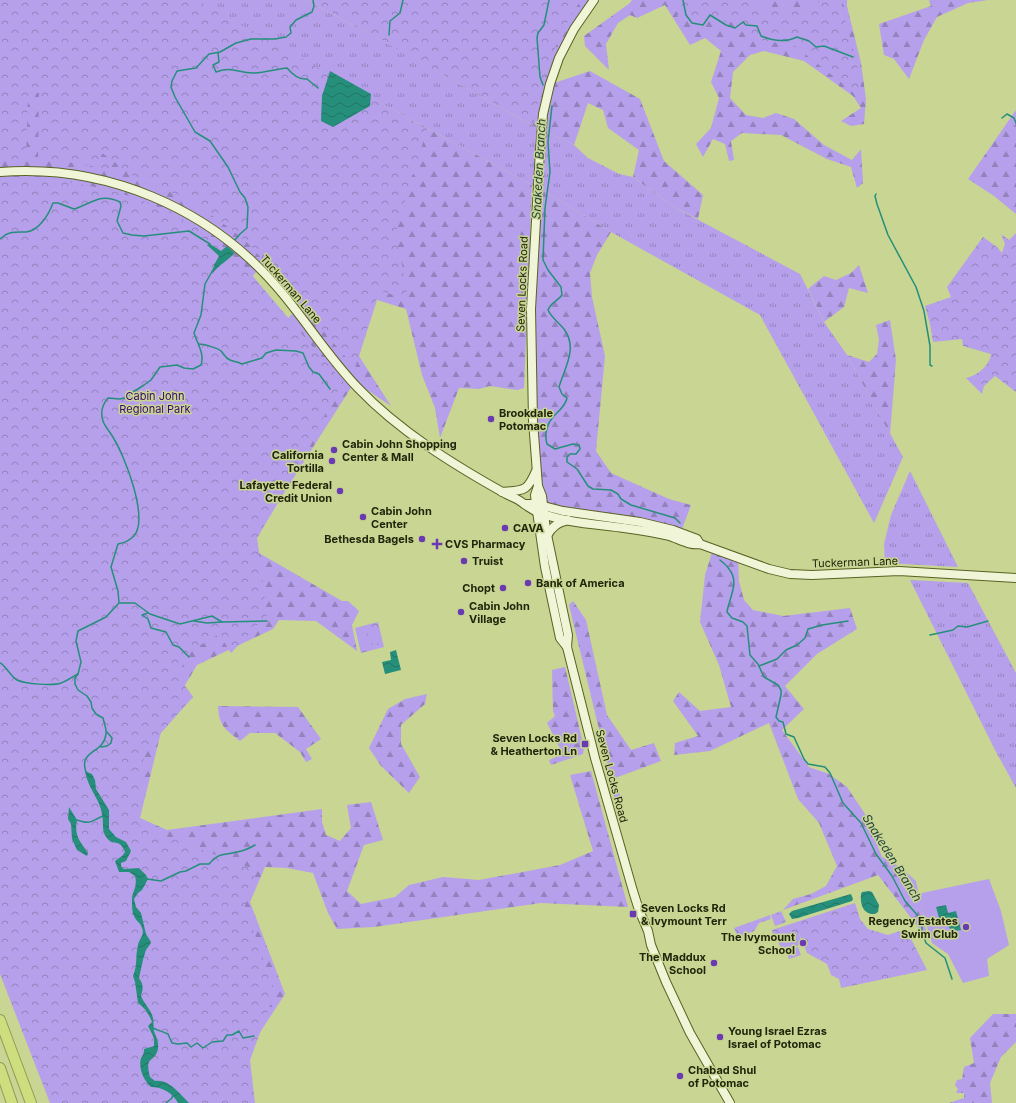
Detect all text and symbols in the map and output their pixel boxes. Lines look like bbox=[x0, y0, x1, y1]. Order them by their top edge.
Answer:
water label: Snakeden Branch bbox=[528, 118, 549, 220]
street label: Seven Locks Road bbox=[513, 236, 531, 332]
street label: Tuckerman Lane bbox=[257, 252, 325, 326]
park label: Cabin John Regional Park bbox=[119, 389, 191, 416]
place label: Brookdale Potomac bbox=[499, 406, 553, 433]
marker: Brookdale Potomac bbox=[486, 414, 496, 424]
place label: Cabin John Shopping Center & Mall bbox=[342, 437, 457, 464]
marker: Cabin John Shopping Center & Mall bbox=[329, 445, 339, 455]
place label: California Tortilla bbox=[272, 448, 324, 475]
marker: California Tortilla bbox=[327, 456, 337, 466]
place label: Lafayette Federal Credit Union bbox=[239, 478, 332, 505]
marker: Lafayette Federal Credit Union bbox=[335, 486, 345, 496]
place label: Cabin John Center bbox=[371, 504, 432, 531]
marker: Cabin John Center bbox=[358, 512, 368, 522]
place label: CAVA bbox=[513, 521, 544, 535]
marker: CAVA bbox=[500, 523, 510, 533]
place label: Bethesda Bagels bbox=[324, 532, 414, 546]
marker: Bethesda Bagels bbox=[417, 534, 427, 544]
place label: CVS Pharmacy bbox=[445, 537, 526, 551]
marker: CVS Pharmacy bbox=[432, 539, 442, 549]
street label: Tuckerman Lane bbox=[812, 553, 898, 571]
place label: Truist bbox=[472, 554, 503, 568]
marker: Truist bbox=[459, 556, 469, 566]
place label: Bank of America bbox=[536, 576, 625, 590]
marker: Bank of America bbox=[523, 578, 533, 588]
place label: Chopt bbox=[462, 581, 495, 595]
marker: Chopt bbox=[498, 583, 508, 593]
place label: Cabin John Village bbox=[469, 599, 530, 626]
marker: Cabin John Village bbox=[456, 607, 466, 617]
street label: Seven Locks Road bbox=[593, 728, 631, 824]
place label: Seven Locks Rd & Heatherton Ln bbox=[490, 731, 577, 758]
marker: Seven Locks Rd & Heatherton Ln bbox=[580, 739, 590, 749]
water label: Snakeden Branch bbox=[859, 811, 925, 904]
place label: Seven Locks Rd & Ivymount Terr bbox=[641, 901, 727, 928]
marker: Seven Locks Rd & Ivymount Terr bbox=[628, 909, 638, 919]
place label: Regency Estates Swim Club bbox=[869, 914, 958, 941]
marker: Regency Estates Swim Club bbox=[961, 922, 971, 932]
place label: The Ivymount School bbox=[721, 930, 795, 957]
marker: The Ivymount School bbox=[798, 938, 808, 948]
place label: The Maddux School bbox=[639, 950, 707, 977]
marker: The Maddux School bbox=[709, 958, 719, 968]
place label: Young Israel Ezras Israel of Potomac bbox=[728, 1024, 827, 1051]
marker: Young Israel Ezras Israel of Potomac bbox=[715, 1032, 725, 1042]
place label: Chabad Shul of Potomac bbox=[688, 1063, 756, 1090]
marker: Chabad Shul of Potomac bbox=[675, 1071, 685, 1081]

